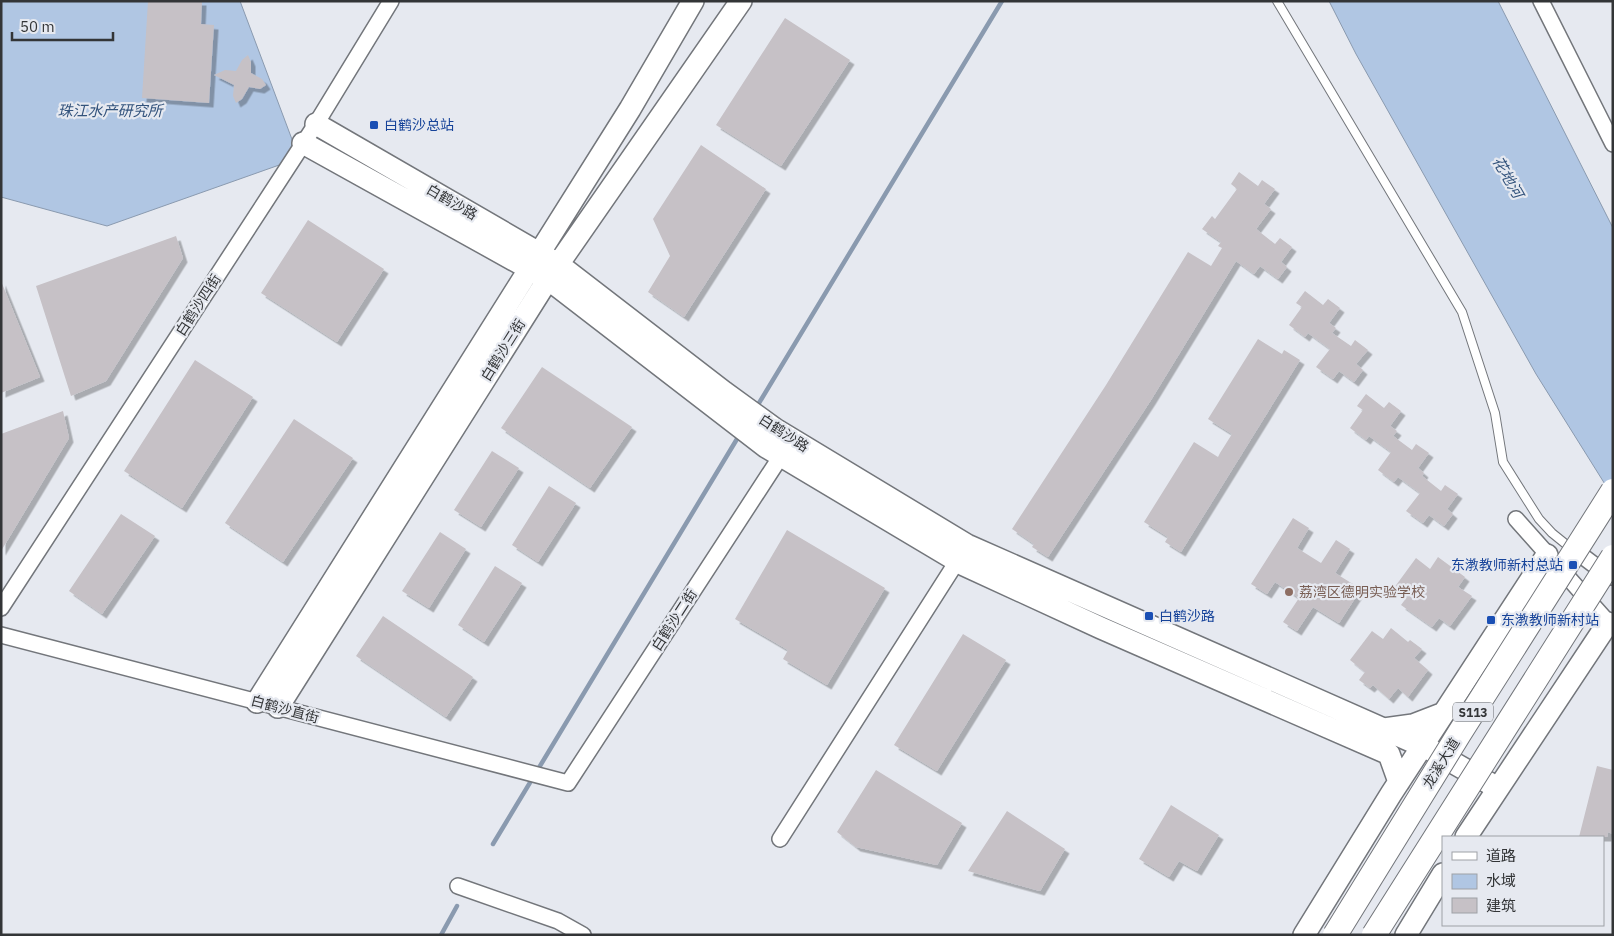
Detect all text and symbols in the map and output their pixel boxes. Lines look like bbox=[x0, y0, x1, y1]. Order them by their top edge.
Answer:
scale bar bbox=[12, 10, 114, 42]
text: 50 m bbox=[20, 17, 55, 36]
water label: 珠江水产研究所 bbox=[57, 101, 164, 120]
place label: 白鹤沙总站 bbox=[384, 116, 454, 134]
marker: 白鹤沙总站 bbox=[368, 119, 380, 131]
water label: 花地河 bbox=[1489, 153, 1529, 204]
street label: 白鹤沙路 bbox=[423, 180, 481, 224]
street label: 白鹤沙四街 bbox=[171, 271, 225, 339]
street label: 白鹤沙三街 bbox=[477, 316, 529, 384]
street label: 白鹤沙路 bbox=[756, 410, 812, 456]
place label: 东漖教师新村总站 bbox=[1451, 556, 1563, 574]
marker: 东漖教师新村总站 bbox=[1567, 559, 1579, 571]
place label: 荔湾区德明实验学校 bbox=[1299, 583, 1425, 601]
street label: 白鹤沙二街 bbox=[647, 586, 701, 654]
marker: 荔湾区德明实验学校 bbox=[1283, 586, 1295, 598]
place label: 白鹤沙路 bbox=[1159, 607, 1215, 625]
marker: 白鹤沙路 bbox=[1143, 610, 1155, 622]
place label: 东漖教师新村站 bbox=[1501, 611, 1599, 629]
marker: 东漖教师新村站 bbox=[1485, 614, 1497, 626]
street label: 白鹤沙直街 bbox=[249, 691, 321, 727]
road number: S113 bbox=[1453, 702, 1493, 722]
street label: 龙溪大道 bbox=[1419, 734, 1463, 792]
legend bbox=[1442, 836, 1604, 926]
text: 道路 bbox=[1486, 846, 1516, 865]
text: 水域 bbox=[1486, 871, 1516, 890]
text: 建筑 bbox=[1486, 896, 1516, 915]

